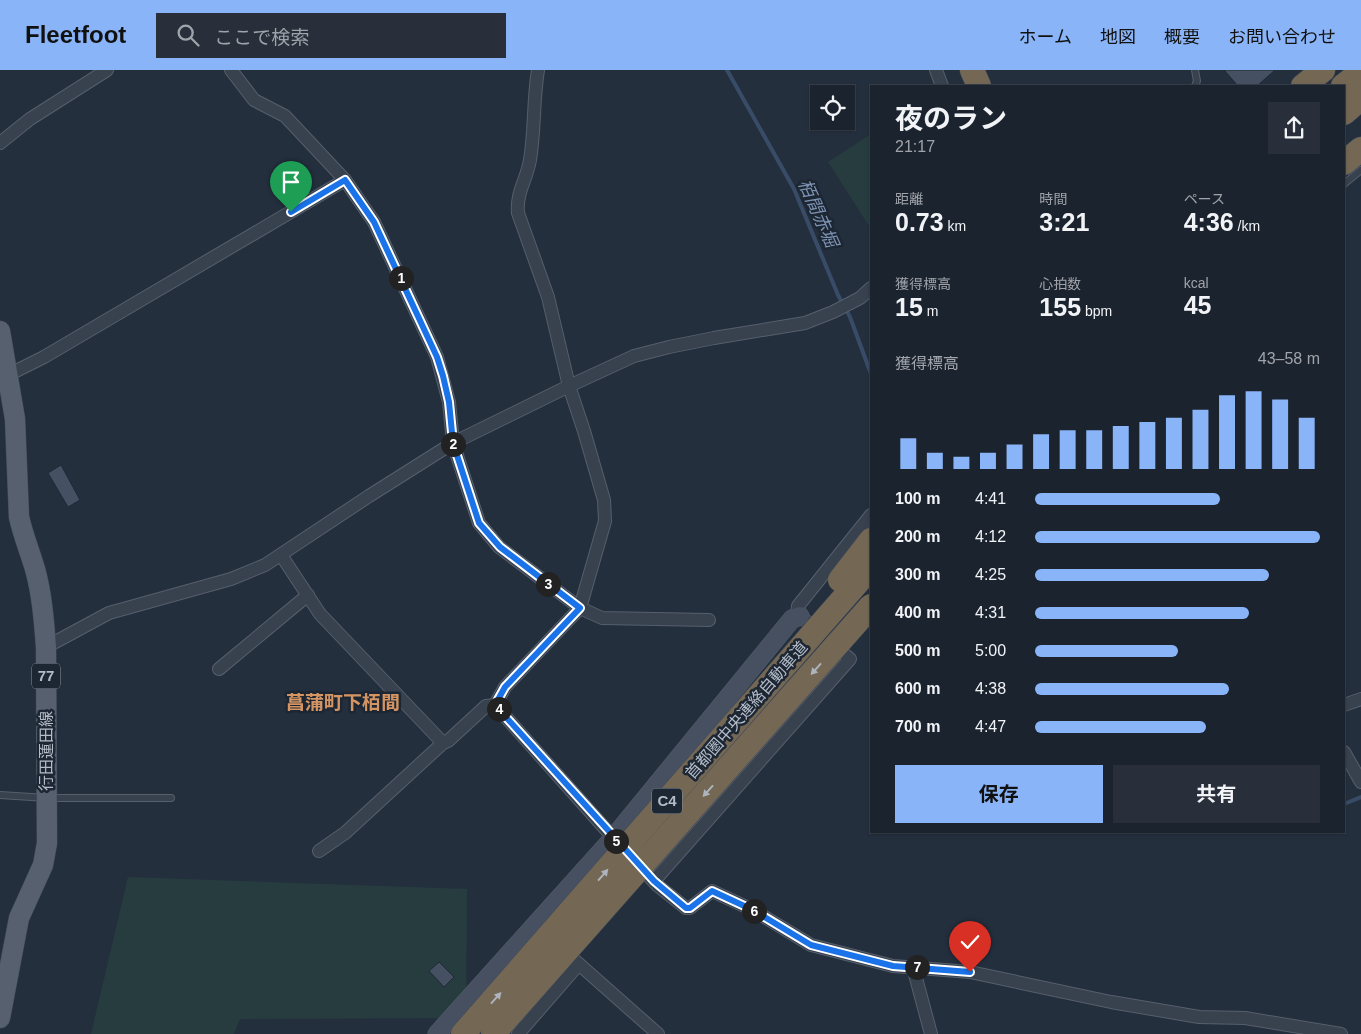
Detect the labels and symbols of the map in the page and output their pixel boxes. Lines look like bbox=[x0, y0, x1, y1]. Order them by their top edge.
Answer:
pin bbox=[270, 161, 312, 212]
water label: 栢間赤堀 bbox=[794, 176, 843, 253]
pin: 1 bbox=[388, 266, 414, 290]
pin: 2 bbox=[440, 432, 466, 456]
pin: 3 bbox=[536, 572, 560, 596]
street label: 首都圏中央連絡自動車道 bbox=[682, 638, 811, 782]
one-way arrow bbox=[810, 663, 822, 675]
road number: 77 bbox=[32, 664, 60, 688]
district label: 菖蒲町下栢間 bbox=[286, 692, 400, 713]
pin: 4 bbox=[486, 696, 512, 722]
street label: 行田蓮田線 bbox=[38, 711, 55, 791]
one-way arrow bbox=[703, 785, 714, 797]
road number: C4 bbox=[652, 788, 682, 814]
pin: 5 bbox=[604, 828, 628, 854]
one-way arrow bbox=[597, 870, 609, 882]
pin: 6 bbox=[742, 898, 766, 924]
pin bbox=[949, 921, 991, 972]
pin: 7 bbox=[904, 954, 930, 980]
one-way arrow bbox=[490, 991, 501, 1004]

